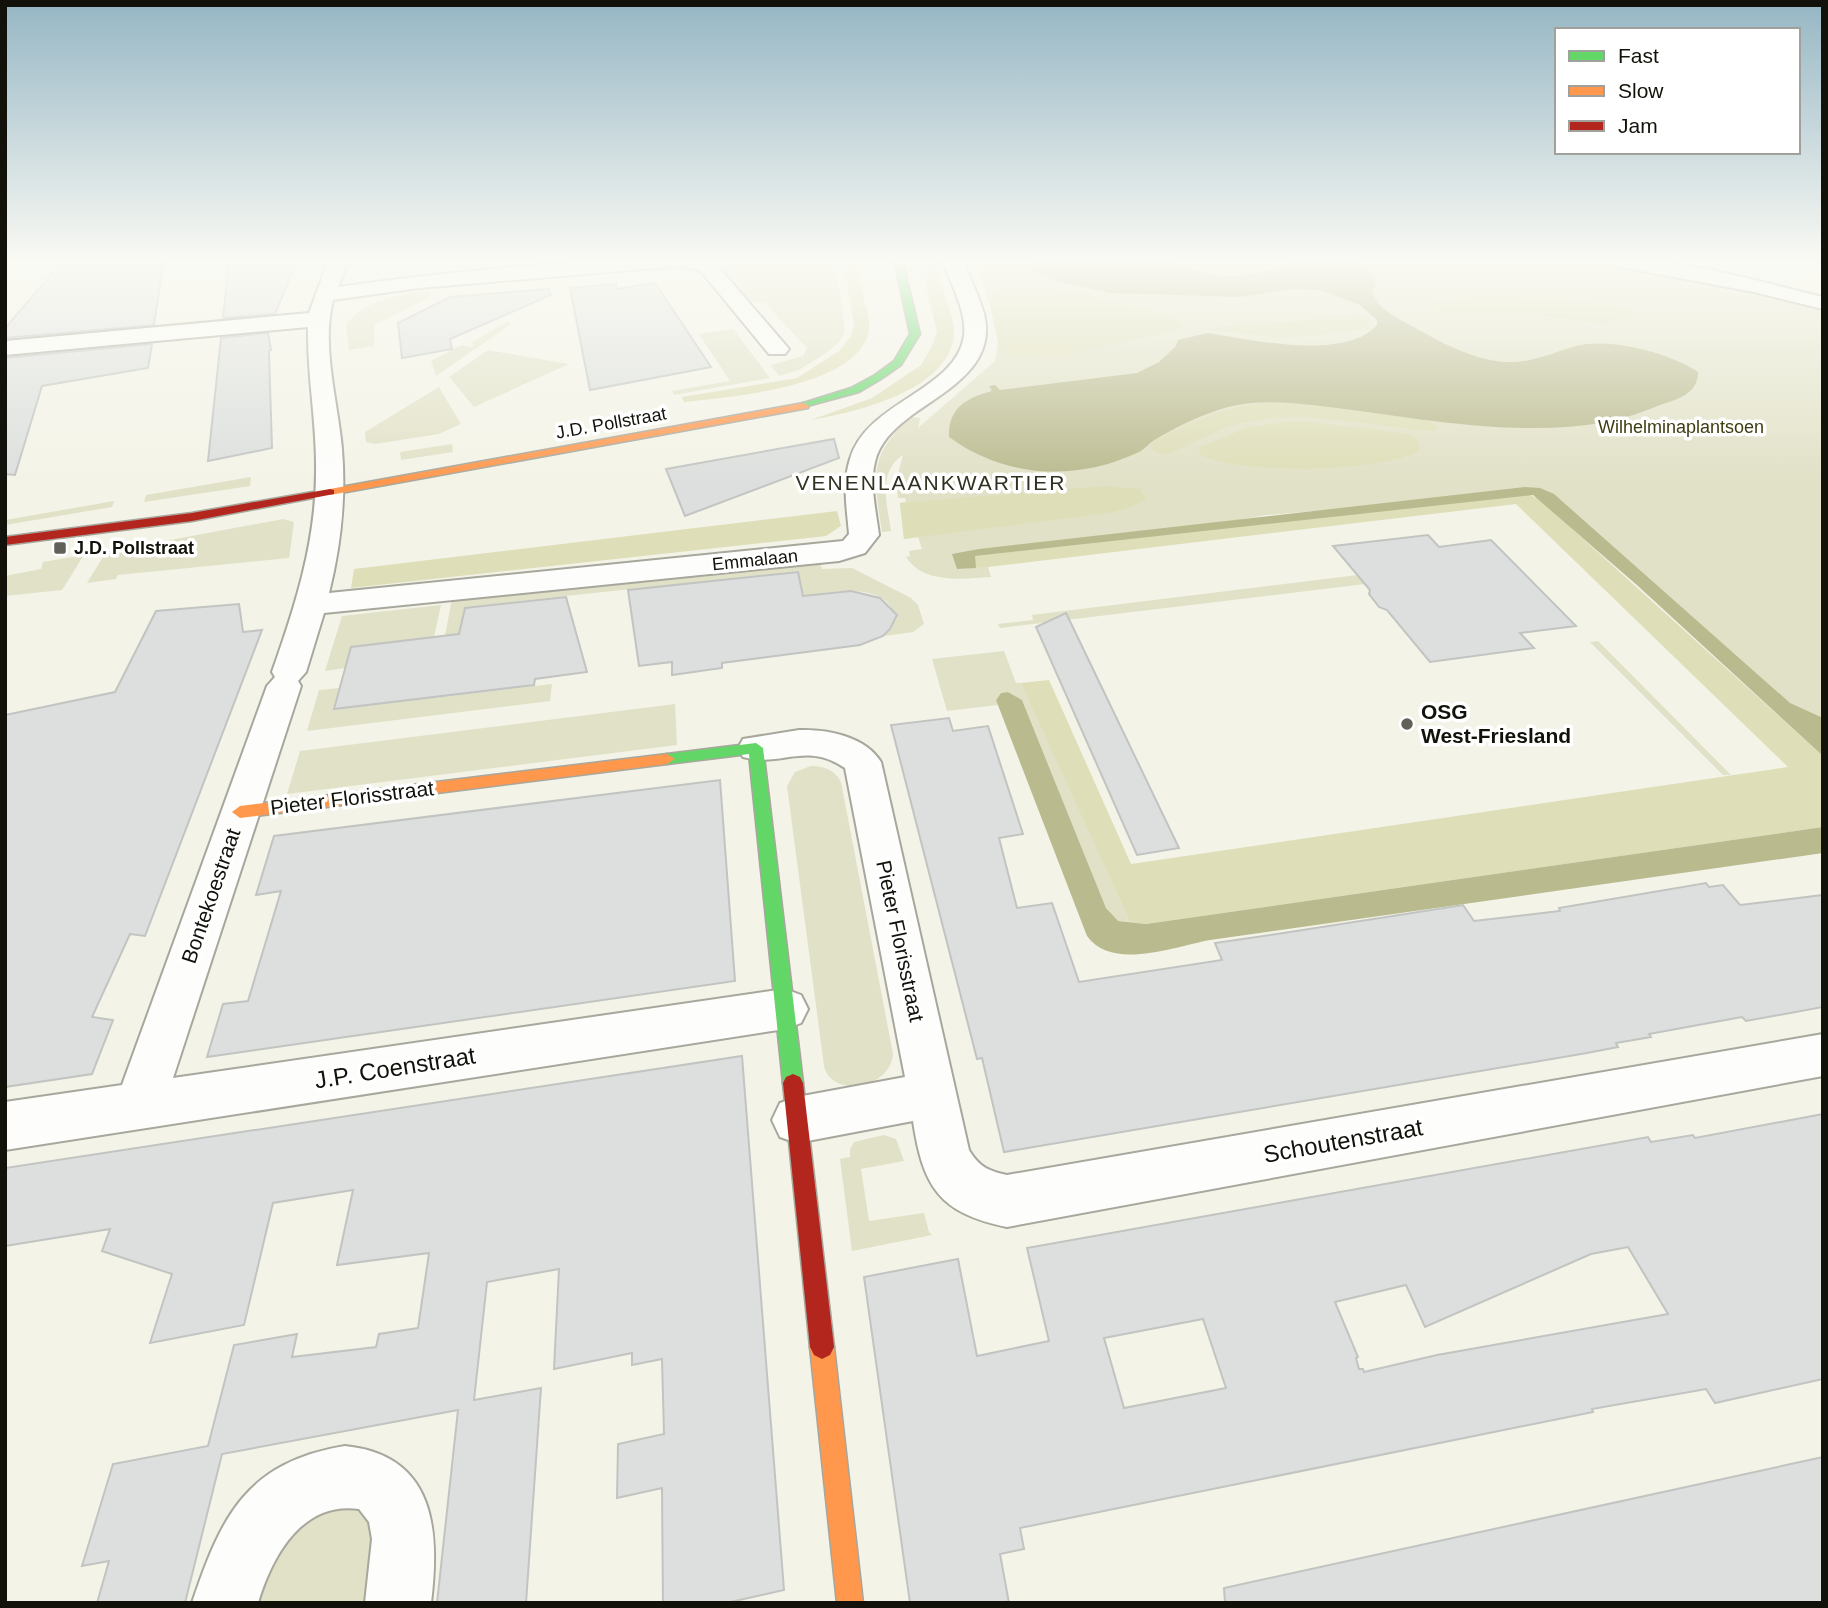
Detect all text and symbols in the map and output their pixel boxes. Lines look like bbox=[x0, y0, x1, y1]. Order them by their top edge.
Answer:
legend bbox=[1555, 28, 1800, 154]
text: Fast bbox=[1618, 44, 1659, 67]
text: Slow bbox=[1618, 79, 1664, 102]
text: Jam bbox=[1618, 114, 1658, 137]
street label: J.D. Pollstraat bbox=[554, 403, 668, 443]
park label: Wilhelminaplantsoen bbox=[1598, 417, 1764, 437]
district label: VENENLAANKWARTIER bbox=[796, 471, 1066, 494]
place label: J.D. Pollstraat bbox=[74, 538, 194, 558]
marker: J.D. Pollstraat bbox=[52, 540, 68, 556]
street label: Emmalaan bbox=[711, 546, 799, 574]
place label: OSG West-Friesland bbox=[1421, 700, 1571, 747]
marker: OSG West-Friesland bbox=[1399, 716, 1415, 732]
street label: Pieter Florisstraat bbox=[269, 776, 435, 819]
street label: Bontekoestraat bbox=[177, 825, 244, 966]
street label: Pieter Florisstraat bbox=[872, 858, 929, 1024]
street label: J.P. Coenstraat bbox=[313, 1041, 478, 1094]
street label: Schoutenstraat bbox=[1261, 1113, 1425, 1168]

